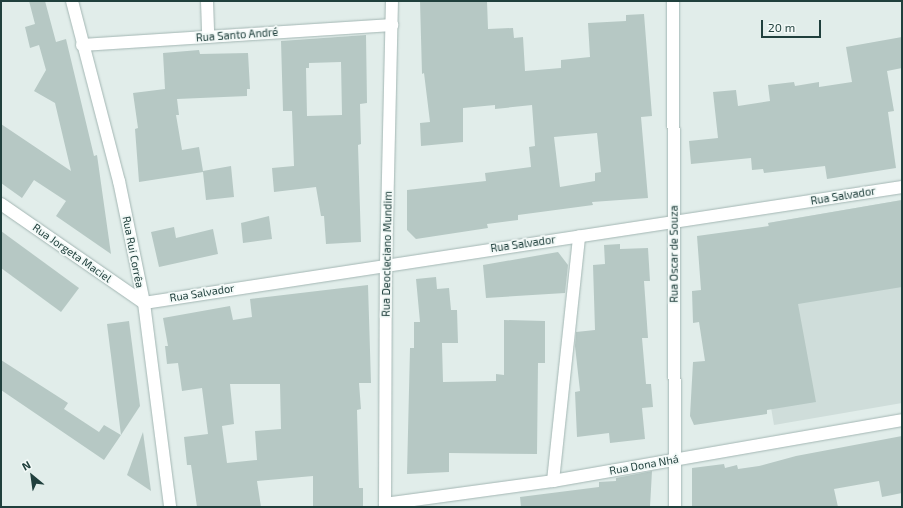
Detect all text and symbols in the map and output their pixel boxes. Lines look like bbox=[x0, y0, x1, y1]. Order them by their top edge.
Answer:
scale bar bbox=[763, 12, 823, 38]
text: 20 m bbox=[768, 20, 795, 34]
street label: Rua Santo André bbox=[195, 26, 279, 44]
street label: Rua Salvador bbox=[810, 184, 876, 208]
street label: Rua Deocleciano Mundim bbox=[379, 191, 395, 317]
street label: Rua Oscar de Souza bbox=[667, 205, 681, 303]
street label: Rua Rui Corrêa bbox=[120, 215, 146, 289]
street label: Rua Jorgeta Maciel bbox=[30, 221, 114, 285]
street label: Rua Salvador bbox=[490, 233, 556, 255]
street label: Rua Salvador bbox=[169, 281, 235, 305]
street label: Rua Dona Nhá bbox=[608, 452, 680, 478]
north arrow bbox=[12, 456, 52, 496]
text: N bbox=[19, 457, 33, 473]

